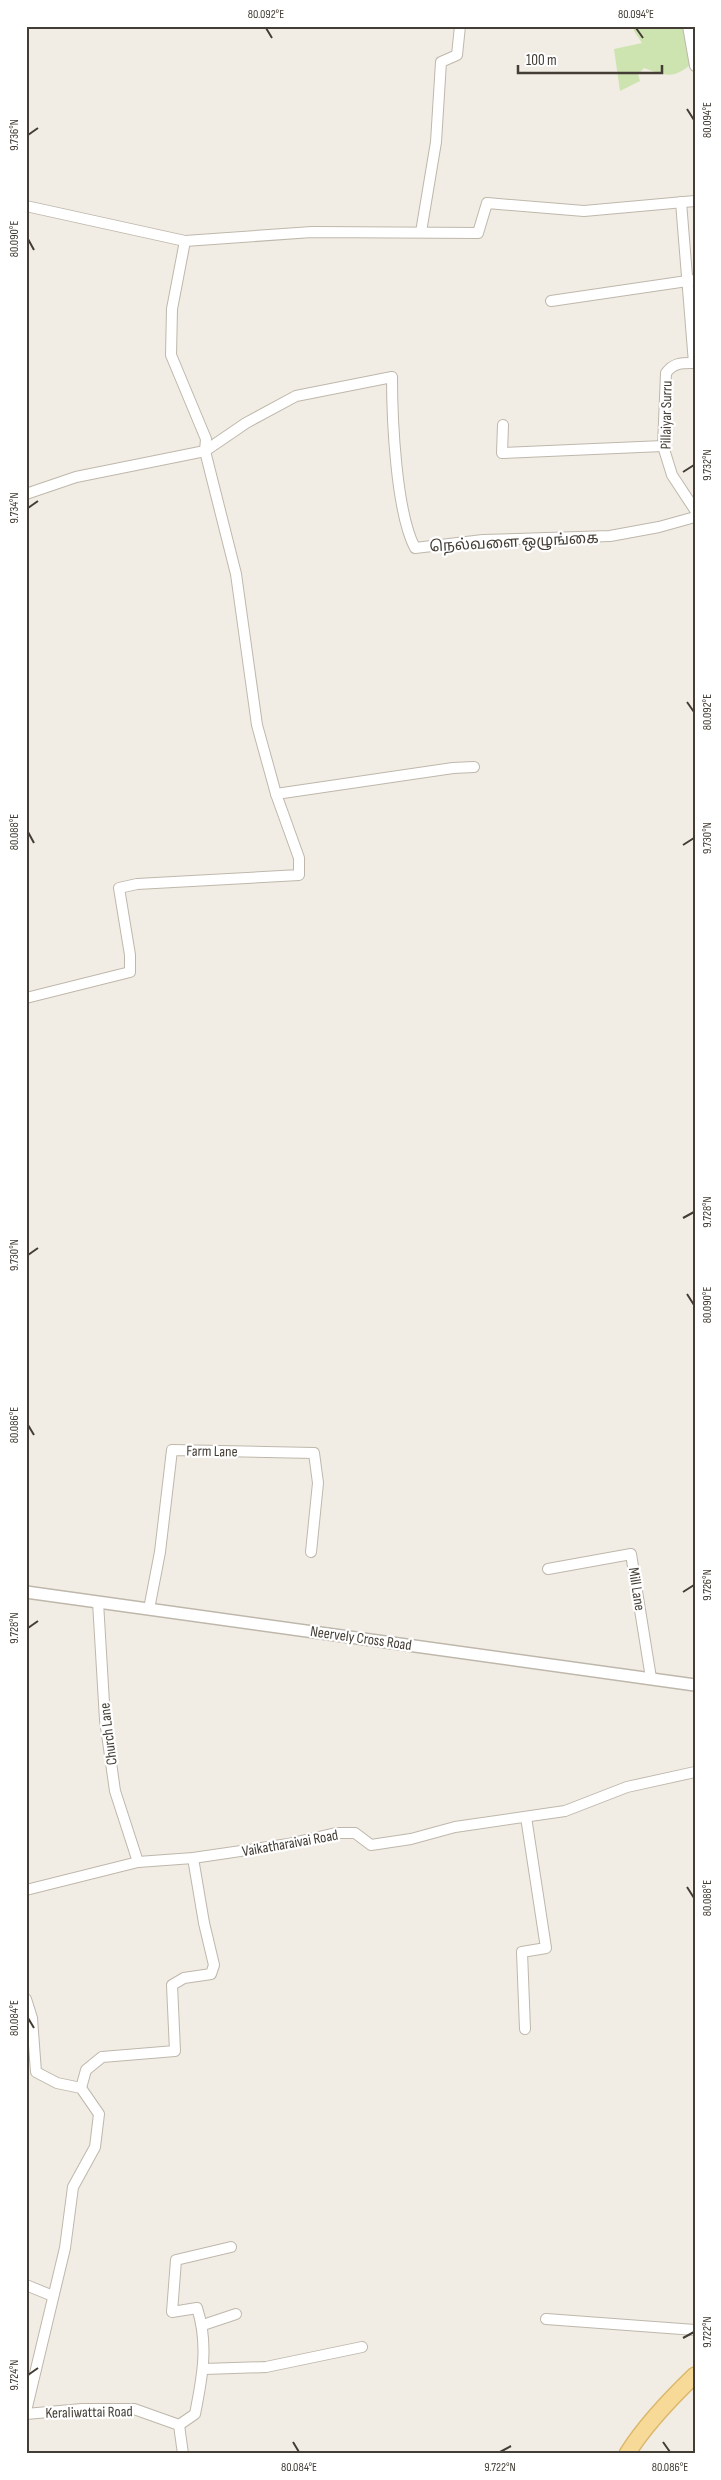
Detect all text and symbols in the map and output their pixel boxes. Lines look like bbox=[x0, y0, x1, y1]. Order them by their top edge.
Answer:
text: 80.092°E bbox=[248, 7, 284, 22]
text: 80.094°E bbox=[618, 7, 654, 22]
scale bar bbox=[518, 42, 662, 74]
text: 100 m bbox=[526, 51, 557, 70]
text: 80.094°E bbox=[700, 102, 715, 138]
text: 9.736°N bbox=[7, 119, 22, 151]
text: 80.090°E bbox=[7, 221, 22, 257]
street label: Pillaiyar Surru bbox=[656, 380, 677, 450]
text: 9.732°N bbox=[700, 449, 715, 481]
text: 9.734°N bbox=[7, 492, 22, 524]
street label: நெல்வளை ஒழுங்கை bbox=[429, 529, 599, 557]
text: 80.092°E bbox=[700, 694, 715, 730]
text: 80.088°E bbox=[7, 814, 22, 850]
text: 9.730°N bbox=[700, 822, 715, 854]
text: 9.728°N bbox=[700, 1196, 715, 1228]
text: 9.730°N bbox=[7, 1239, 22, 1271]
text: 80.090°E bbox=[700, 1287, 715, 1323]
text: 80.086°E bbox=[7, 1407, 22, 1443]
street label: Farm Lane bbox=[186, 1442, 238, 1461]
street label: Mill Lane bbox=[624, 1566, 649, 1612]
text: 9.726°N bbox=[700, 1569, 715, 1601]
text: 9.728°N bbox=[7, 1612, 22, 1644]
street label: Neervely Cross Road bbox=[309, 1622, 413, 1655]
street label: Church Lane bbox=[95, 1702, 122, 1766]
street label: Vaikatharaivai Road bbox=[241, 1826, 340, 1861]
text: 80.088°E bbox=[700, 1880, 715, 1916]
text: 80.084°E bbox=[7, 2000, 22, 2036]
text: 9.722°N bbox=[700, 2316, 715, 2348]
text: 9.724°N bbox=[7, 2360, 22, 2390]
street label: Keraliwattai Road bbox=[45, 2402, 133, 2423]
text: 80.084°E bbox=[281, 2460, 317, 2475]
text: 9.722°N bbox=[484, 2460, 516, 2475]
text: 80.086°E bbox=[652, 2460, 688, 2475]

